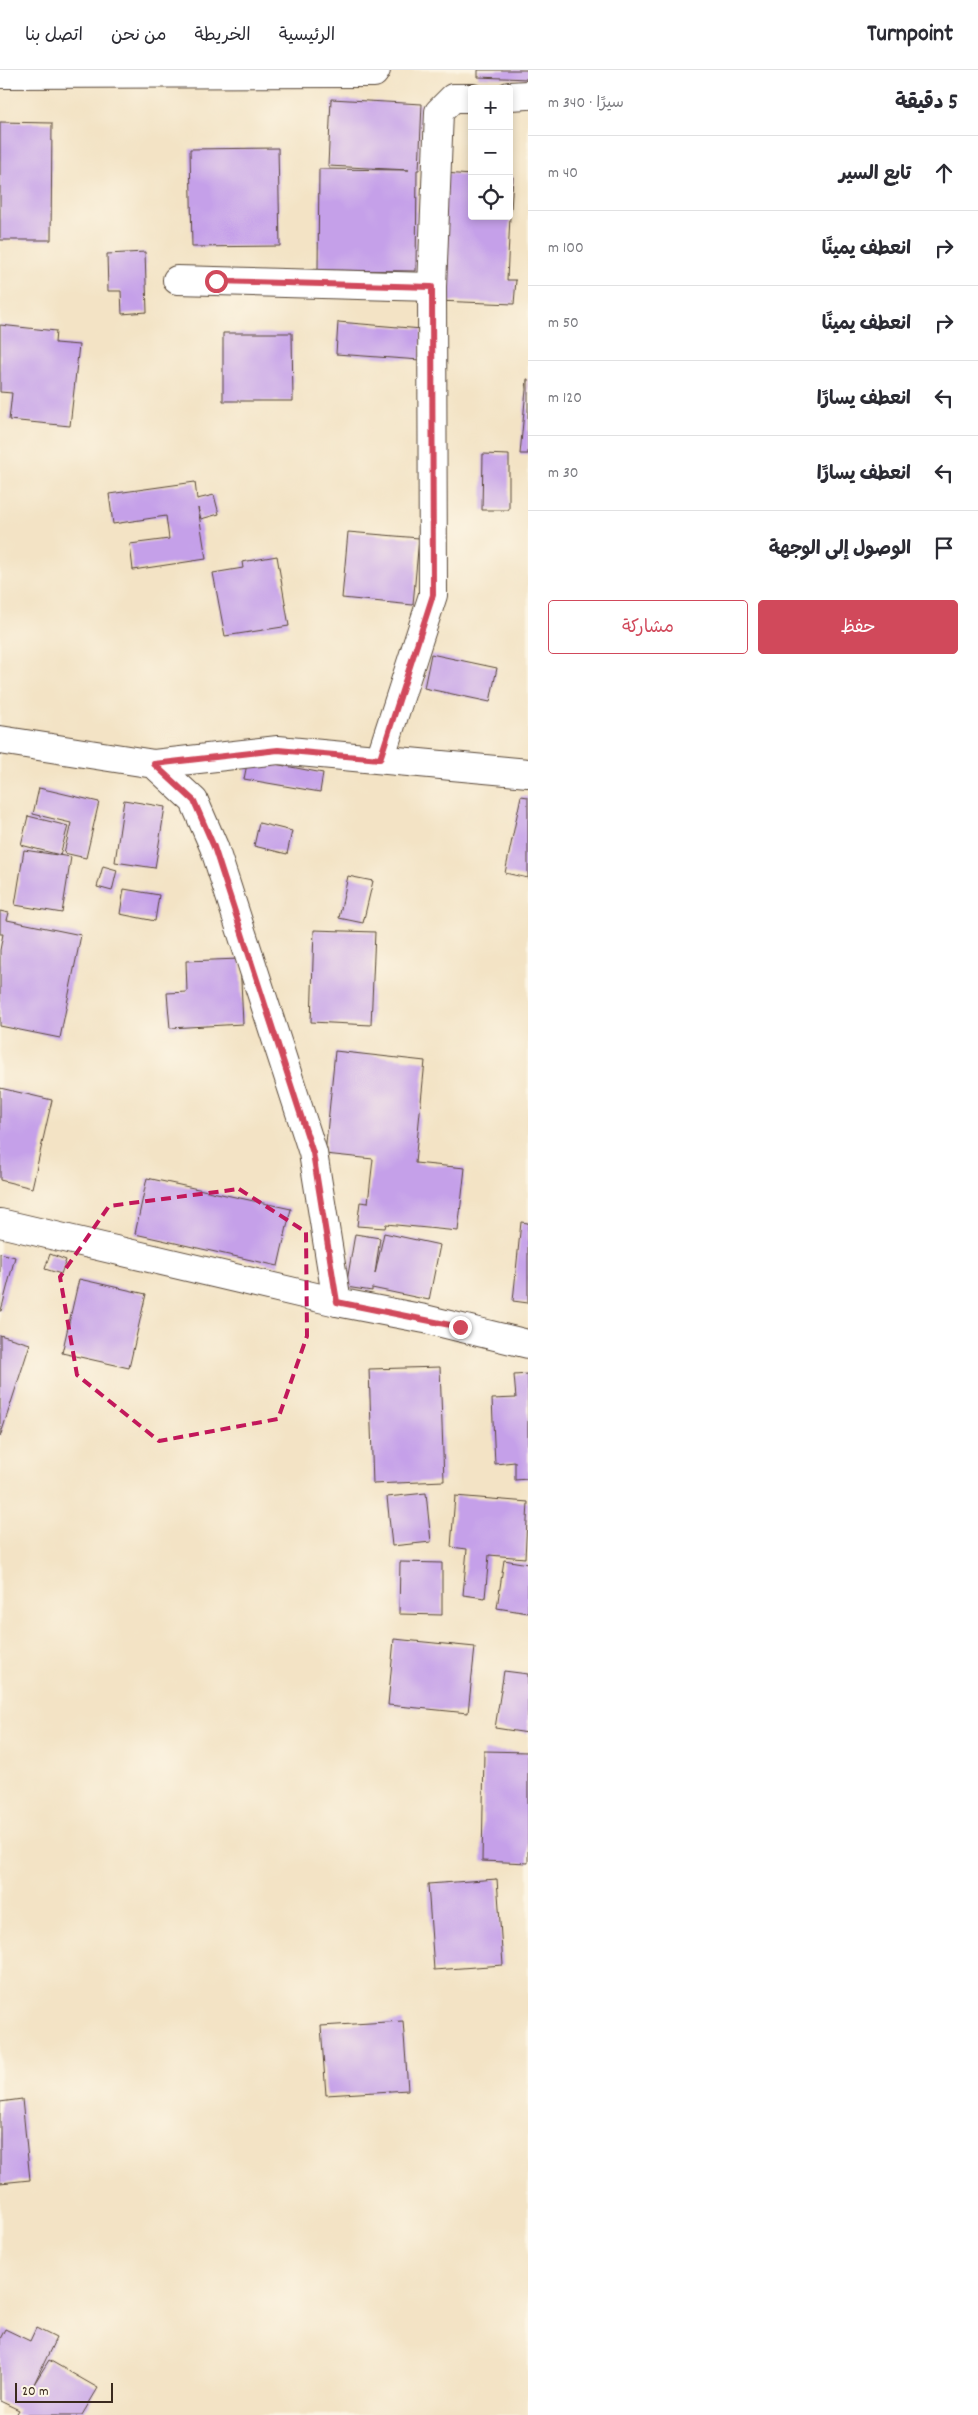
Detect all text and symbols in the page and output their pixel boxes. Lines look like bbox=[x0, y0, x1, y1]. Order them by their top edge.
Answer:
text: Turnpoint bbox=[867, 18, 953, 52]
text: اتصل بنا bbox=[25, 24, 83, 49]
text: من نحن bbox=[111, 24, 167, 49]
text: الخريطة bbox=[195, 24, 251, 49]
text: الرئيسية bbox=[279, 24, 335, 49]
map controls bbox=[468, 85, 513, 220]
button: + bbox=[468, 85, 513, 130]
text: 5 دقيقة bbox=[895, 89, 958, 119]
text: سيرًا · 340 m bbox=[548, 92, 624, 115]
button: − bbox=[468, 130, 513, 175]
icon: ahead bbox=[930, 159, 958, 187]
text: 40 m bbox=[548, 162, 578, 185]
text: تابع السير bbox=[839, 162, 911, 189]
button: locate bbox=[468, 175, 513, 220]
icon: right bbox=[930, 234, 958, 262]
text: 100 m bbox=[548, 237, 584, 260]
text: انعطف يمينًا bbox=[822, 237, 911, 264]
route start bbox=[205, 270, 228, 293]
icon: right bbox=[930, 309, 958, 337]
text: 50 m bbox=[548, 312, 579, 335]
text: انعطف يمينًا bbox=[822, 312, 911, 339]
icon: left bbox=[930, 384, 958, 412]
text: 120 m bbox=[548, 387, 582, 410]
text: انعطف يسارًا bbox=[817, 387, 911, 414]
icon: left bbox=[930, 459, 958, 487]
text: 30 m bbox=[548, 462, 579, 485]
text: انعطف يسارًا bbox=[817, 462, 911, 489]
icon: arrive bbox=[930, 534, 958, 562]
text: الوصول إلى الوجهة bbox=[769, 537, 911, 564]
button: مشاركة bbox=[548, 600, 748, 654]
button: حفظ bbox=[758, 600, 958, 654]
route end bbox=[449, 1316, 472, 1339]
scale bar bbox=[15, 2380, 112, 2403]
text: 20 m bbox=[22, 2382, 49, 2402]

